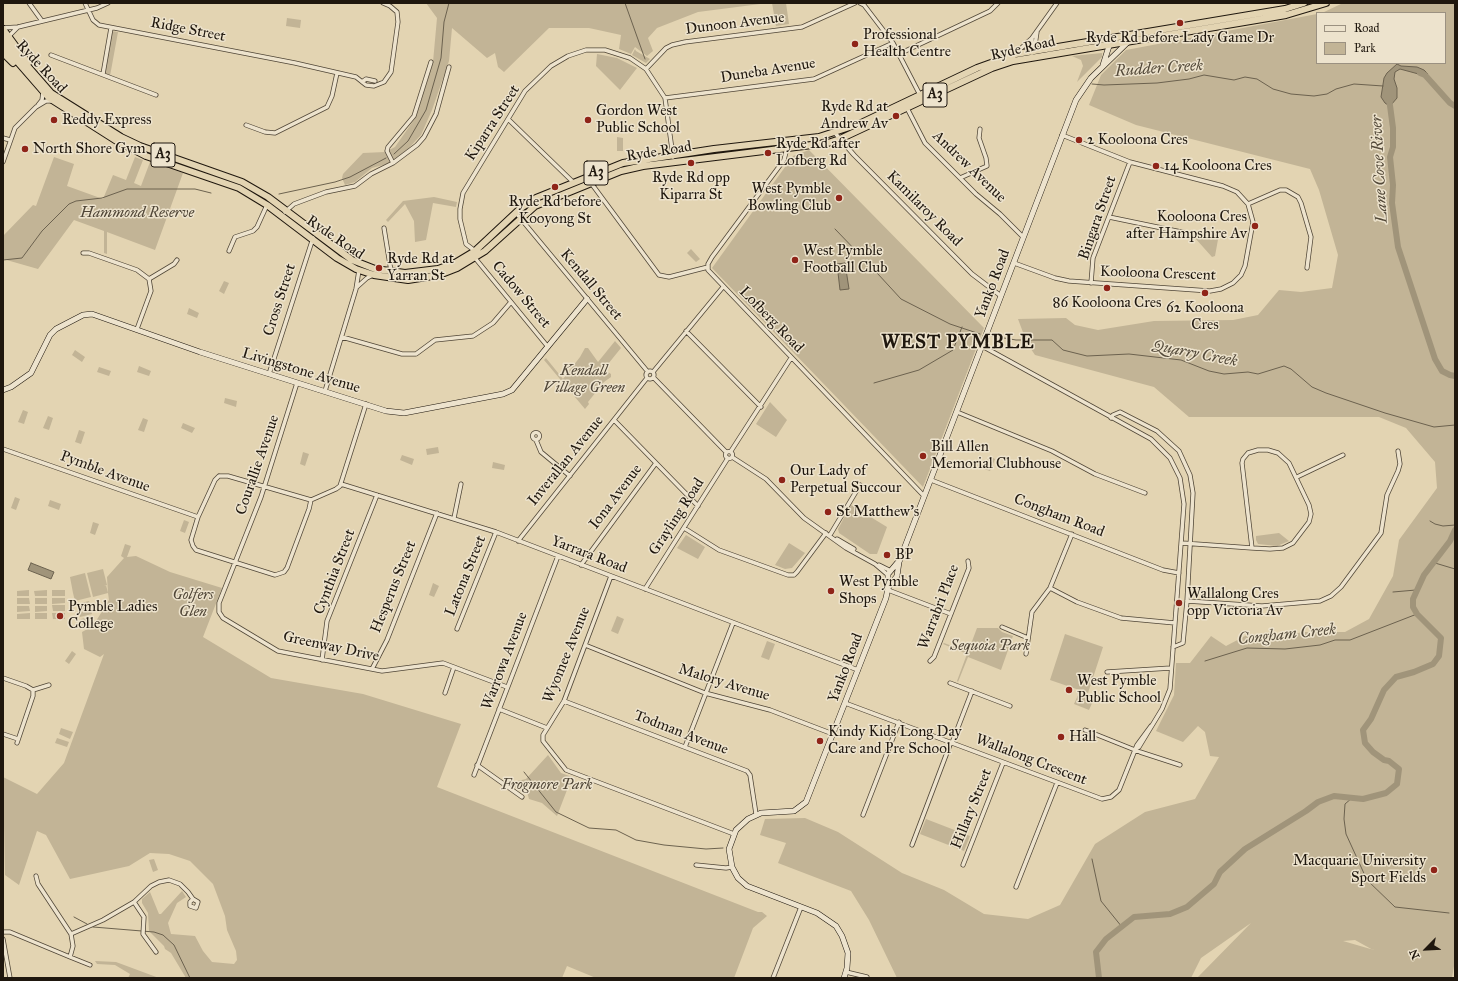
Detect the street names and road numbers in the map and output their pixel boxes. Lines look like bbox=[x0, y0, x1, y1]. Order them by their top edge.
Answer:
street label: Dunoon Avenue bbox=[684, 9, 786, 39]
street label: Ridge Street bbox=[149, 14, 227, 46]
street label: Ryde Road bbox=[989, 33, 1057, 65]
street label: Ryde Road bbox=[12, 37, 70, 97]
street label: Duneba Avenue bbox=[719, 55, 817, 87]
street label: Kiparra Street bbox=[462, 82, 524, 164]
road number: A3 bbox=[923, 83, 947, 107]
street label: Andrew Avenue bbox=[928, 127, 1010, 207]
street label: Ryde Road bbox=[625, 138, 693, 166]
road number: A3 bbox=[151, 143, 175, 167]
road number: A3 bbox=[584, 161, 608, 185]
street label: Kamilaroy Road bbox=[882, 167, 966, 251]
street label: Bingara Street bbox=[1075, 174, 1121, 262]
street label: Ryde Road bbox=[303, 212, 367, 264]
street label: Kendall Street bbox=[556, 246, 626, 324]
street label: Yanko Road bbox=[972, 247, 1014, 321]
street label: Cadow Street bbox=[488, 258, 554, 332]
street label: Cross Street bbox=[260, 262, 300, 338]
street label: Kooloona Crescent bbox=[1100, 263, 1216, 285]
street label: Lofberg Road bbox=[735, 283, 807, 357]
street label: Livingstone Avenue bbox=[240, 344, 362, 398]
street label: Inverallan Avenue bbox=[524, 412, 608, 510]
street label: Courallie Avenue bbox=[232, 413, 284, 517]
street label: Pymble Avenue bbox=[58, 447, 152, 497]
street label: Iona Avenue bbox=[586, 461, 646, 533]
street label: Grayling Road bbox=[645, 475, 709, 559]
street label: Congham Road bbox=[1011, 490, 1107, 542]
street label: Cynthia Street bbox=[310, 527, 360, 617]
street label: Yarrara Road bbox=[549, 532, 629, 578]
street label: Latona Street bbox=[442, 533, 490, 619]
street label: Hesperus Street bbox=[367, 538, 421, 636]
street label: Warrabri Place bbox=[915, 562, 963, 652]
street label: Wyomee Avenue bbox=[540, 604, 594, 706]
street label: Warrowa Avenue bbox=[478, 610, 532, 712]
street label: Greenway Drive bbox=[281, 628, 381, 666]
street label: Yanko Road bbox=[825, 631, 867, 705]
street label: Malory Avenue bbox=[676, 661, 772, 705]
street label: Todman Avenue bbox=[631, 707, 731, 759]
street label: Wallalong Crescent bbox=[973, 731, 1089, 789]
street label: Hillary Street bbox=[948, 766, 996, 852]

